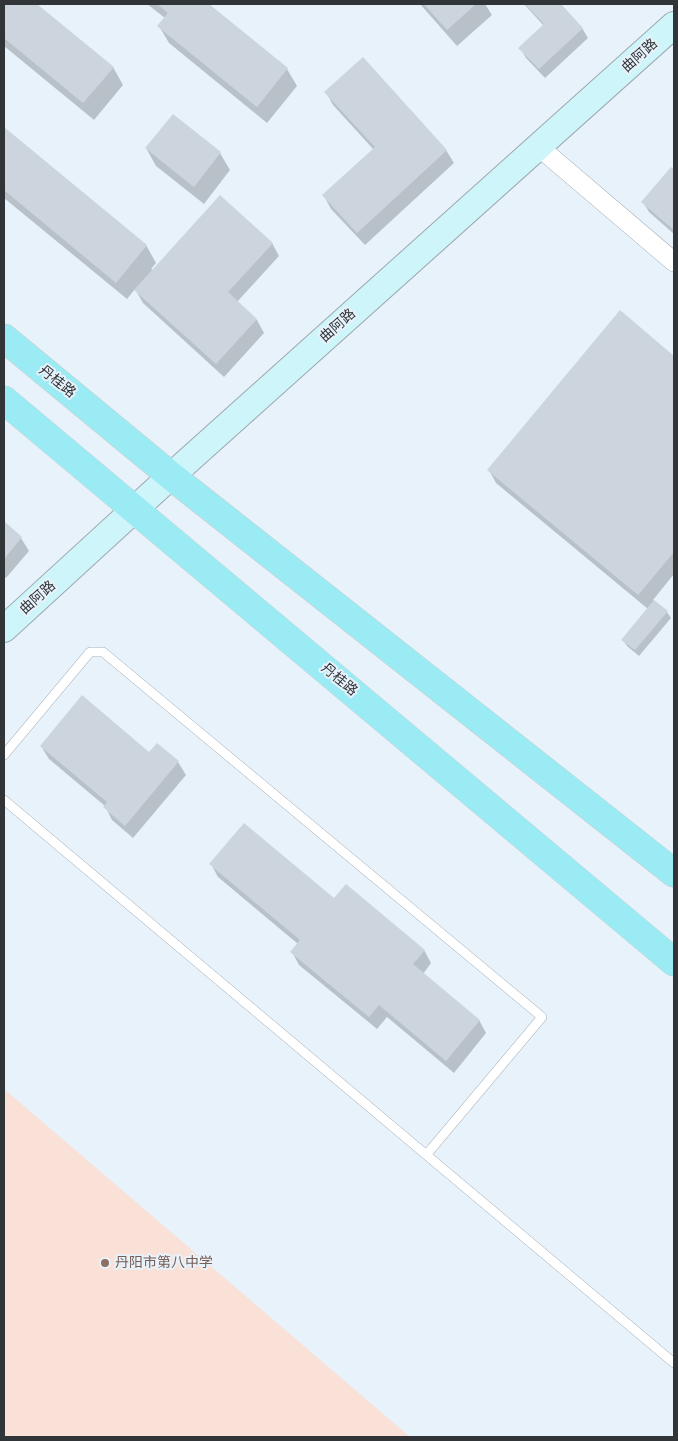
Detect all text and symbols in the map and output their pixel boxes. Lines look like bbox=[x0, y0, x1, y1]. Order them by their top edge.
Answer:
street label: 曲阿路 bbox=[619, 36, 661, 76]
street label: 曲阿路 bbox=[317, 306, 359, 346]
street label: 丹桂路 bbox=[35, 362, 79, 402]
street label: 曲阿路 bbox=[17, 578, 59, 618]
street label: 丹桂路 bbox=[318, 660, 360, 700]
place label: 丹阳市第八中学 bbox=[115, 1255, 213, 1271]
marker: 丹阳市第八中学 bbox=[99, 1257, 111, 1269]

